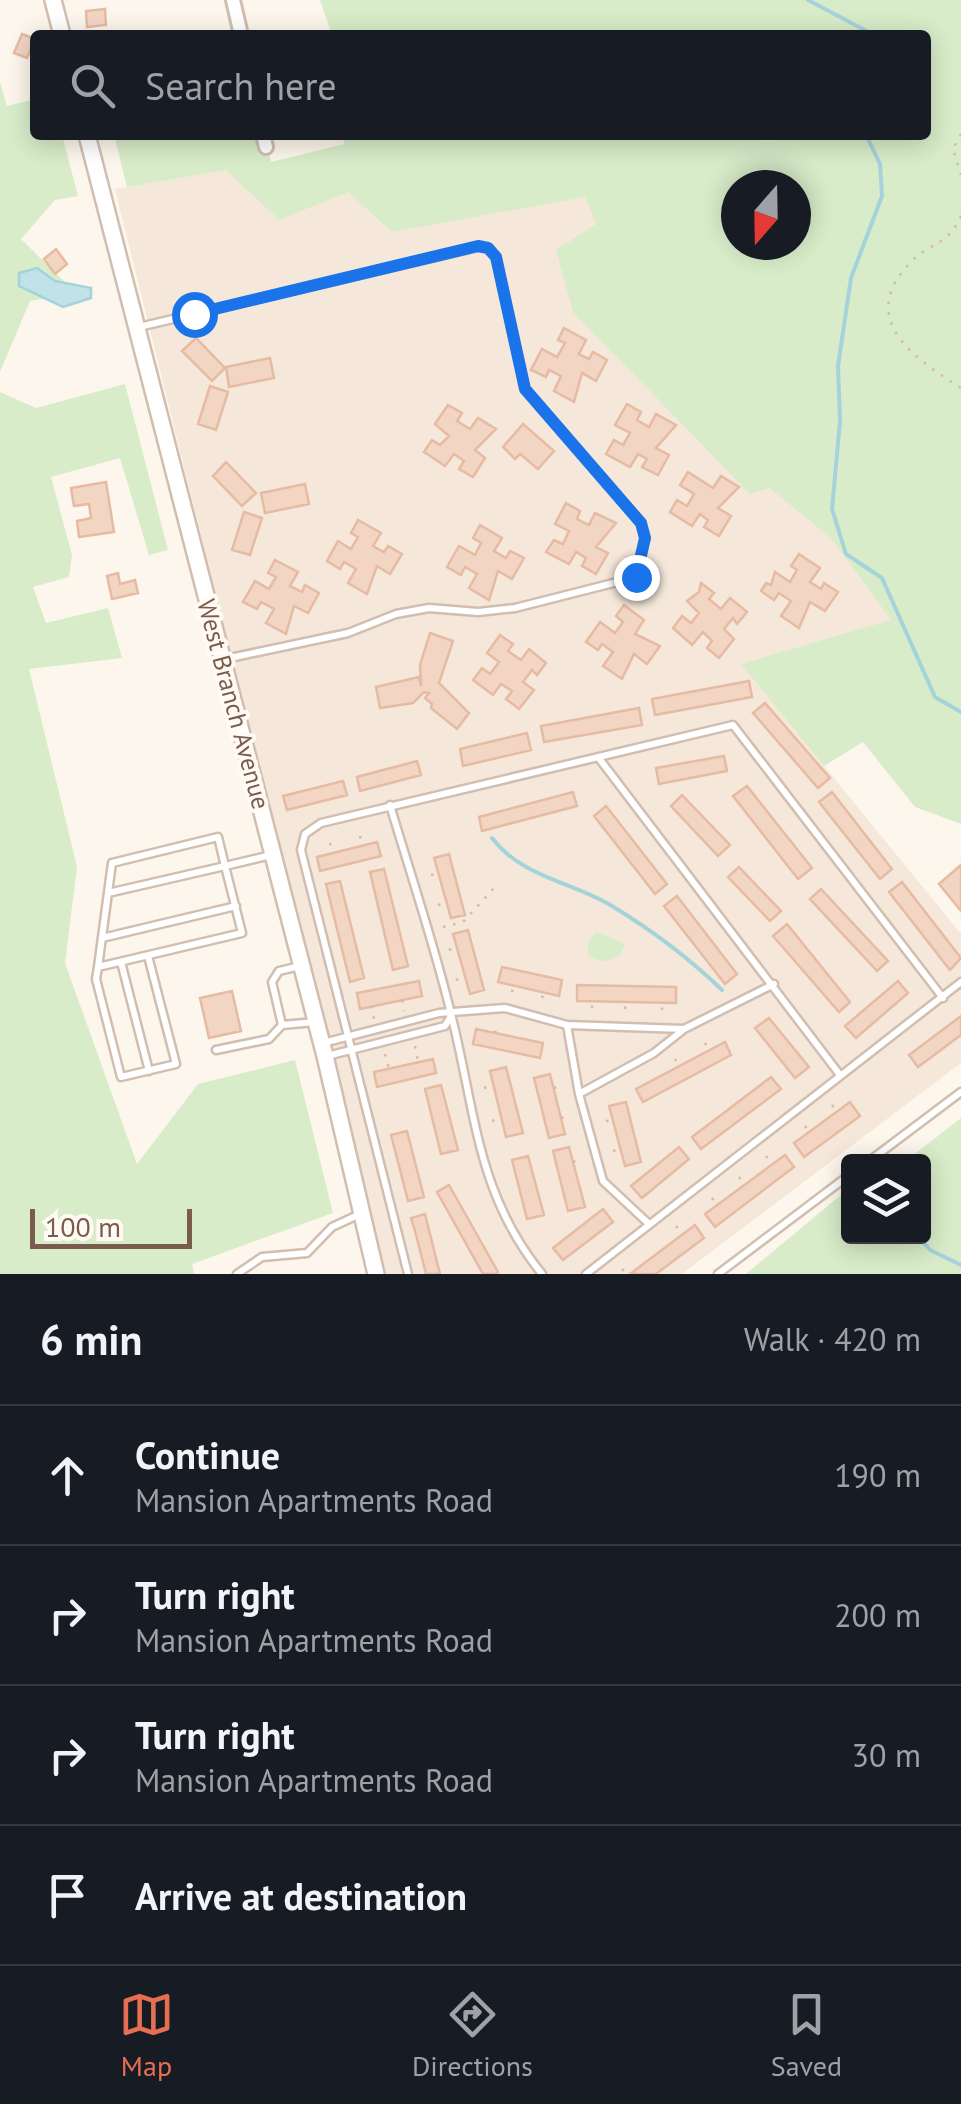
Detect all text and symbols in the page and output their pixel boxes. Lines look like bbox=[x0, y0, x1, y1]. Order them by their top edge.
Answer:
search box bbox=[30, 30, 931, 140]
icon: search bbox=[65, 58, 120, 113]
text: Search here bbox=[145, 61, 337, 110]
north arrow bbox=[721, 170, 811, 260]
route start bbox=[172, 292, 218, 338]
route end bbox=[614, 555, 660, 601]
street label: West Branch Avenue bbox=[191, 595, 277, 813]
map controls bbox=[841, 1154, 931, 1244]
button: layers bbox=[841, 1154, 931, 1244]
scale bar bbox=[30, 1204, 192, 1248]
text: 100 m bbox=[45, 1208, 121, 1245]
text: 6 min bbox=[40, 1312, 142, 1367]
text: Walk · 420 m bbox=[744, 1318, 921, 1360]
text: Continue bbox=[135, 1430, 280, 1479]
icon: ahead bbox=[40, 1448, 95, 1503]
text: 190 m bbox=[834, 1454, 921, 1496]
text: Mansion Apartments Road bbox=[135, 1479, 493, 1521]
text: Turn right bbox=[135, 1570, 295, 1619]
icon: right bbox=[40, 1588, 95, 1643]
text: 200 m bbox=[834, 1594, 921, 1636]
text: Mansion Apartments Road bbox=[135, 1619, 493, 1661]
text: Turn right bbox=[135, 1710, 295, 1759]
icon: right bbox=[40, 1728, 95, 1783]
text: 30 m bbox=[852, 1734, 921, 1776]
text: Mansion Apartments Road bbox=[135, 1759, 493, 1801]
icon: arrive bbox=[40, 1868, 95, 1923]
text: Arrive at destination bbox=[135, 1871, 467, 1920]
tab: Map bbox=[119, 1987, 174, 2084]
tab: Directions bbox=[412, 1987, 533, 2084]
tab: Saved bbox=[771, 1987, 842, 2084]

